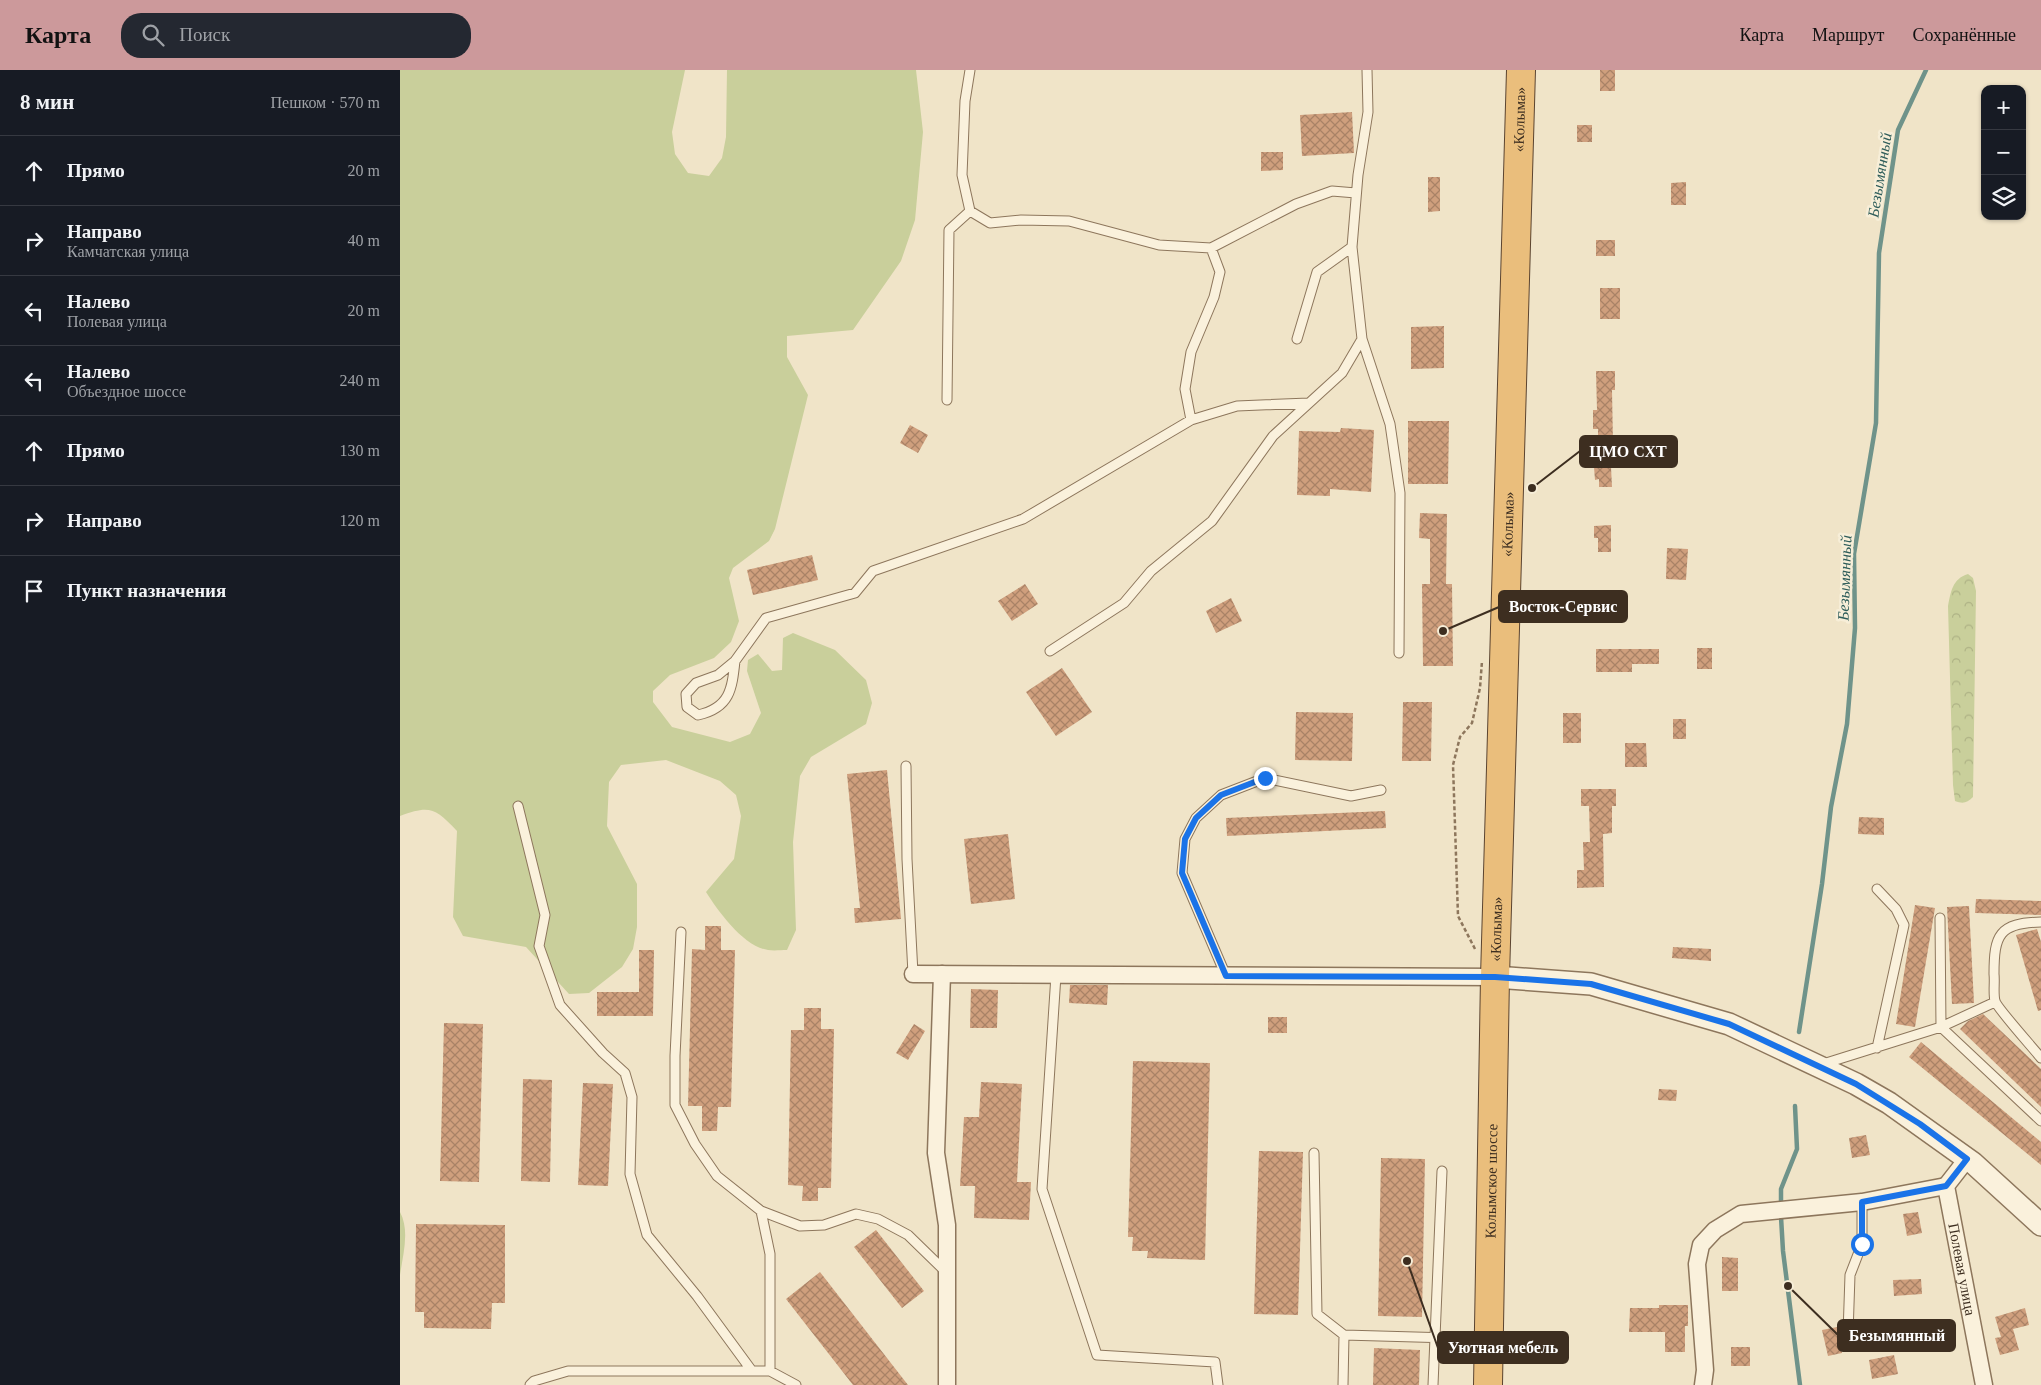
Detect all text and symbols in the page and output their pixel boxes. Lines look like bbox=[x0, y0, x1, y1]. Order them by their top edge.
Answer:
search box bbox=[121, 13, 471, 58]
icon: search bbox=[139, 21, 167, 49]
text: Карта bbox=[25, 22, 91, 48]
text: Поиск bbox=[179, 24, 230, 45]
text: Карта bbox=[1739, 25, 1784, 45]
text: Маршрут bbox=[1812, 25, 1884, 45]
text: Сохранённые bbox=[1912, 25, 2016, 45]
map controls bbox=[1981, 85, 2026, 220]
button: + bbox=[1981, 85, 2026, 130]
street label: «Колыма» bbox=[1511, 87, 1529, 152]
text: 8 мин bbox=[20, 90, 74, 114]
text: Пешком · 570 m bbox=[270, 94, 380, 111]
button: − bbox=[1981, 130, 2026, 175]
water label: Безымянный bbox=[1864, 131, 1895, 220]
icon: ahead bbox=[20, 157, 48, 185]
text: Прямо bbox=[67, 160, 125, 181]
text: 20 m bbox=[348, 162, 380, 179]
button: layers bbox=[1981, 175, 2026, 220]
text: Направо bbox=[67, 221, 142, 242]
icon: right bbox=[20, 227, 48, 255]
text: 40 m bbox=[348, 232, 380, 249]
text: Камчатская улица bbox=[67, 243, 189, 260]
text: Налево bbox=[67, 291, 130, 312]
icon: left bbox=[20, 297, 48, 325]
text: 20 m bbox=[348, 302, 380, 319]
text: Полевая улица bbox=[67, 313, 167, 330]
text: Налево bbox=[67, 361, 130, 382]
icon: left bbox=[20, 367, 48, 395]
text: 240 m bbox=[340, 372, 380, 389]
text: Объездное шоссе bbox=[67, 383, 186, 400]
callout: ЦМО СХТ bbox=[1580, 436, 1677, 467]
icon: ahead bbox=[20, 437, 48, 465]
text: Прямо bbox=[67, 440, 125, 461]
text: 130 m bbox=[340, 442, 380, 459]
text: ЦМО СХТ bbox=[1589, 443, 1667, 461]
street label: «Колыма» bbox=[1499, 491, 1517, 557]
icon: right bbox=[20, 507, 48, 535]
text: Направо bbox=[67, 510, 142, 531]
text: 120 m bbox=[340, 512, 380, 529]
water label: Безымянный bbox=[1834, 535, 1854, 622]
icon: arrive bbox=[20, 577, 48, 605]
text: Пункт назначения bbox=[67, 580, 226, 601]
callout: Восток-Сервис bbox=[1499, 591, 1627, 622]
text: Восток-Сервис bbox=[1509, 598, 1617, 616]
route end bbox=[1254, 767, 1277, 790]
street label: «Колыма» bbox=[1487, 896, 1505, 962]
street label: Колымское шоссе bbox=[1483, 1123, 1500, 1238]
street label: Полевая улица bbox=[1945, 1222, 1979, 1317]
route start bbox=[1851, 1233, 1874, 1256]
callout: Безымянный bbox=[1838, 1320, 1955, 1351]
text: Безымянный bbox=[1849, 1327, 1945, 1344]
callout: Уютная мебель bbox=[1438, 1332, 1568, 1363]
text: Уютная мебель bbox=[1448, 1339, 1559, 1356]

